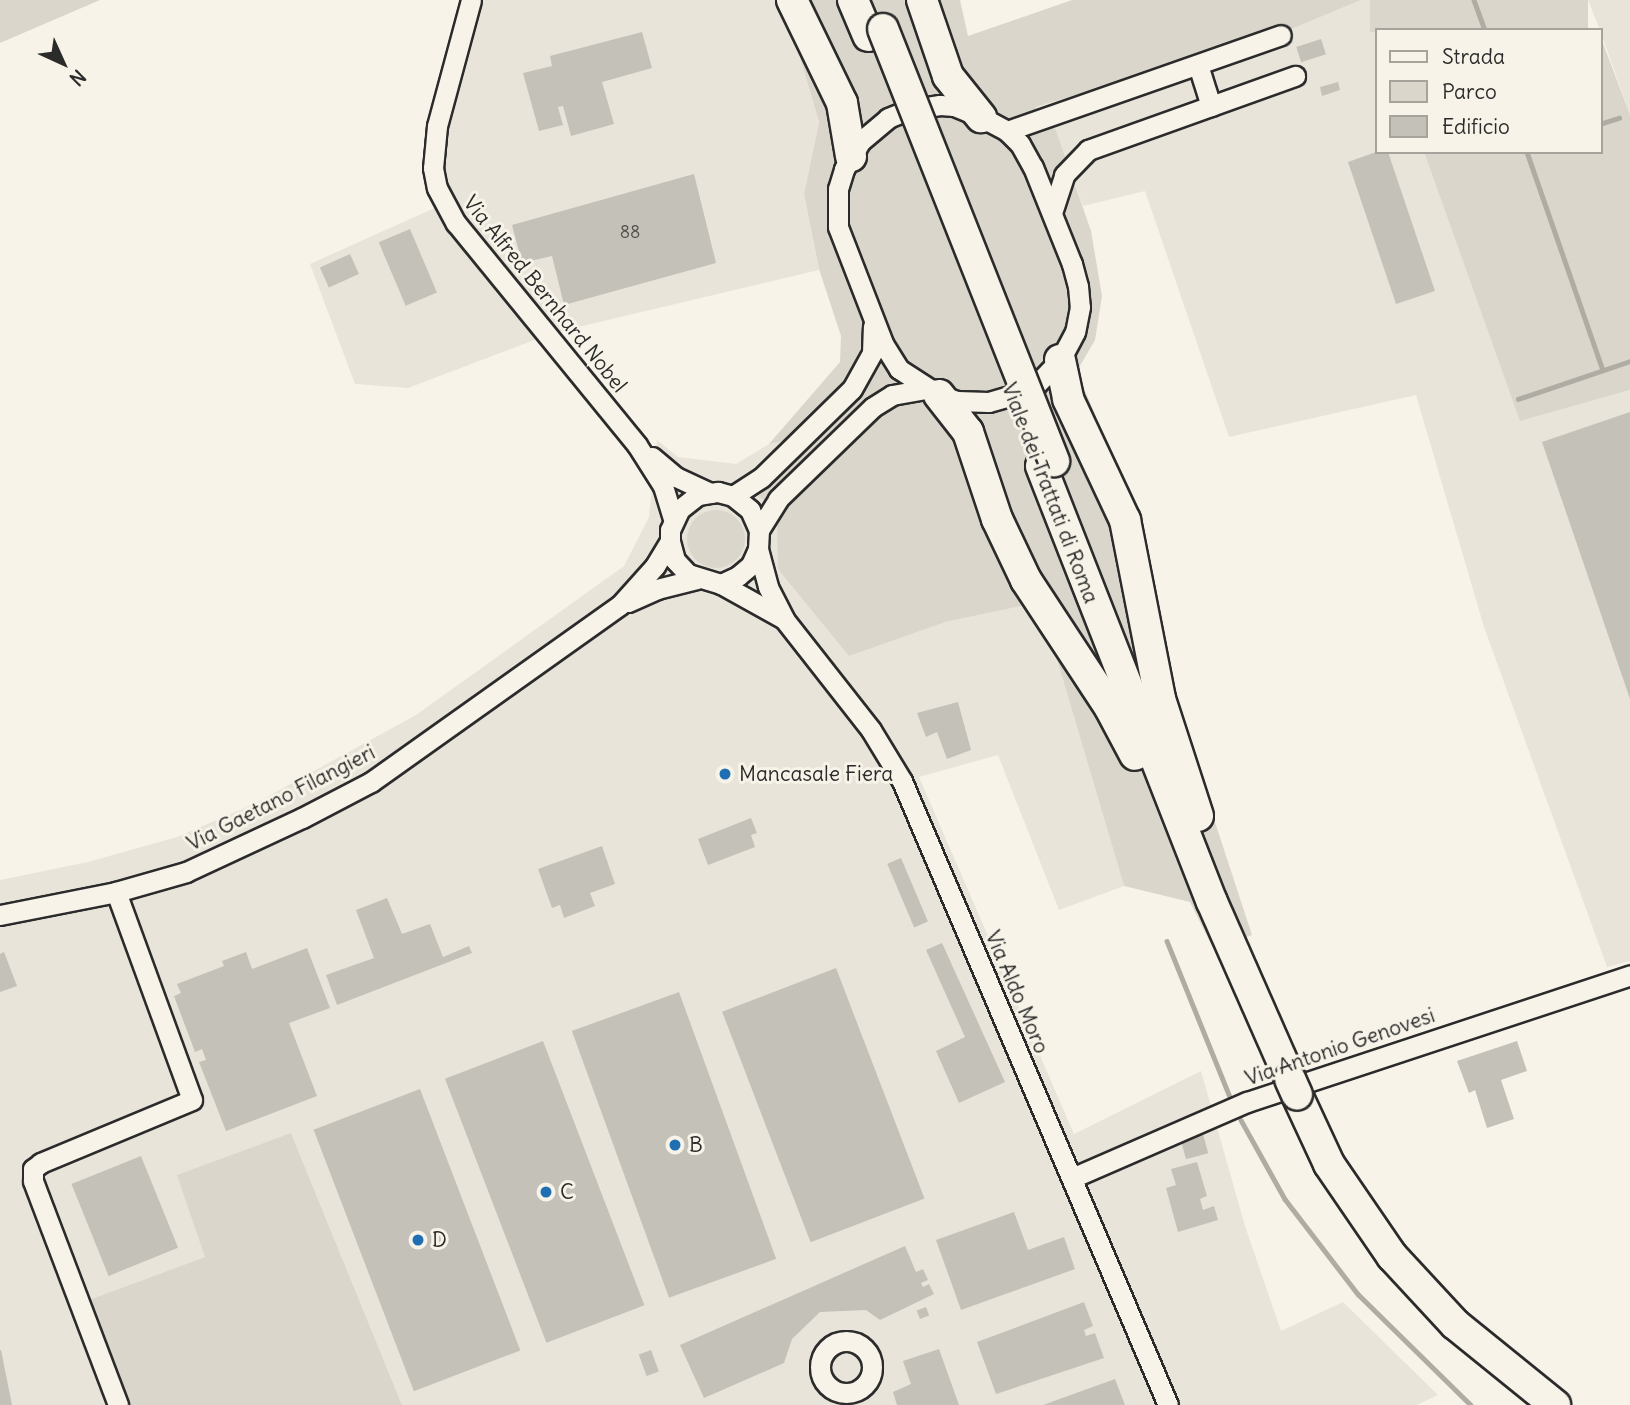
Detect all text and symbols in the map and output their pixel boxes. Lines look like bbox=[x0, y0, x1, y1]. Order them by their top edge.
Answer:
north arrow bbox=[28, 28, 98, 98]
legend bbox=[1374, 28, 1602, 154]
text: Strada bbox=[1442, 43, 1505, 70]
text: N bbox=[65, 65, 91, 91]
text: Parco bbox=[1442, 78, 1497, 105]
text: Edificio bbox=[1442, 113, 1510, 140]
street label: Via Alfred Bernhard Nobel bbox=[458, 191, 632, 397]
house number: 88 bbox=[620, 221, 640, 243]
street label: Viale dei Trattati di Roma bbox=[996, 379, 1104, 607]
street label: Via Gaetano Filangieri bbox=[183, 740, 379, 856]
place label: Mancasale Fiera bbox=[739, 761, 893, 787]
marker: Mancasale Fiera bbox=[717, 766, 733, 782]
street label: Via Aldo Moro bbox=[980, 927, 1054, 1057]
street label: Via Antonio Genovesi bbox=[1242, 1003, 1438, 1091]
place label: B bbox=[689, 1132, 703, 1158]
marker: B bbox=[667, 1137, 683, 1153]
place label: C bbox=[560, 1179, 574, 1205]
marker: C bbox=[538, 1184, 554, 1200]
place label: D bbox=[432, 1227, 447, 1253]
marker: D bbox=[410, 1232, 426, 1248]

